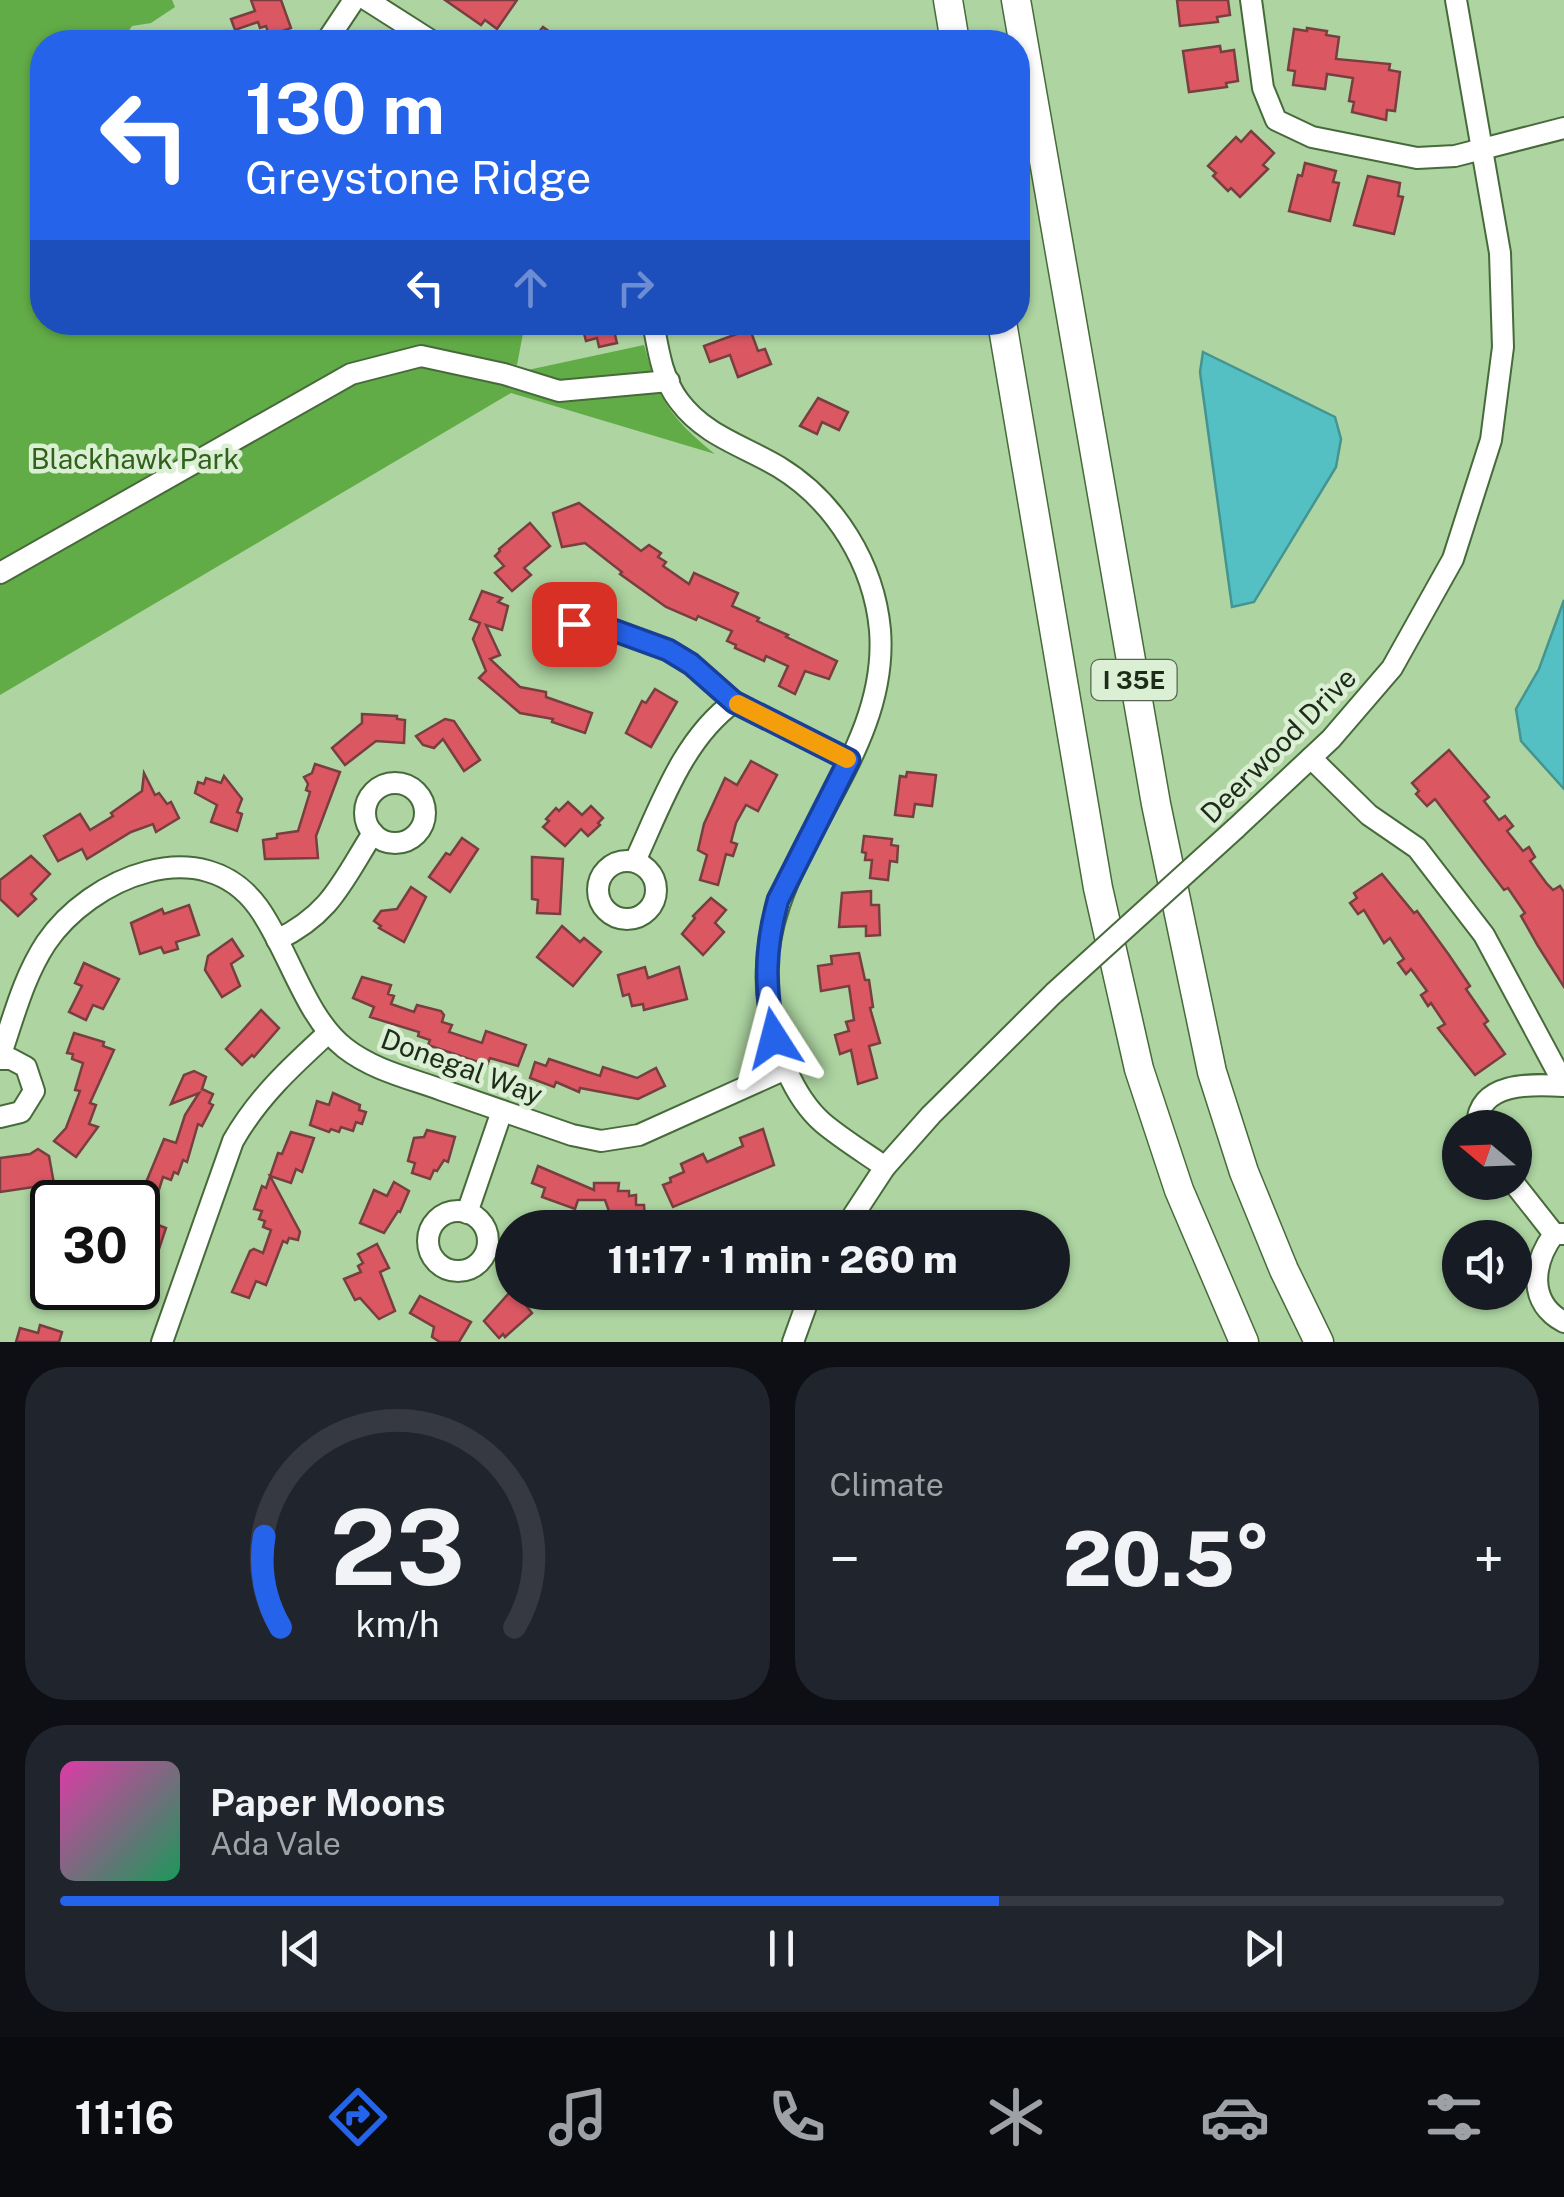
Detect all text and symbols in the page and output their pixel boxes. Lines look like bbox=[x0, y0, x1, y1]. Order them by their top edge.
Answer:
text: 130 m bbox=[245, 67, 445, 150]
icon: left bbox=[80, 70, 210, 200]
text: Greystone Ridge bbox=[245, 151, 592, 204]
icon: left bbox=[398, 260, 453, 315]
icon: ahead bbox=[503, 260, 558, 315]
icon: right bbox=[608, 260, 663, 315]
park label: Blackhawk Park bbox=[31, 442, 239, 475]
pin bbox=[532, 582, 617, 667]
icon: arrive bbox=[547, 597, 602, 652]
road number: I 35E bbox=[1092, 660, 1176, 700]
street label: Deerwood Drive bbox=[1193, 660, 1363, 830]
position arrow bbox=[722, 986, 826, 1090]
street label: Donegal Way bbox=[377, 1021, 547, 1111]
north arrow bbox=[1442, 1110, 1532, 1200]
map controls bbox=[1442, 1110, 1532, 1310]
speed limit sign: 30 bbox=[30, 1180, 160, 1310]
button: sound bbox=[1442, 1220, 1532, 1310]
text: 11:17 · 1 min · 260 m bbox=[607, 1237, 958, 1282]
text: Climate bbox=[830, 1466, 944, 1503]
text: 23 bbox=[330, 1486, 465, 1608]
text: 20.5° bbox=[1063, 1515, 1271, 1603]
text: − bbox=[830, 1527, 860, 1591]
text: + bbox=[1474, 1527, 1504, 1591]
text: km/h bbox=[355, 1603, 439, 1645]
text: Paper Moons bbox=[210, 1780, 445, 1825]
text: Ada Vale bbox=[210, 1825, 341, 1862]
icon: previous bbox=[273, 1921, 328, 1976]
icon: pause bbox=[754, 1921, 809, 1976]
icon: next bbox=[1236, 1921, 1291, 1976]
icon: directions bbox=[323, 2082, 393, 2152]
icon: music bbox=[543, 2082, 613, 2152]
icon: phone bbox=[762, 2082, 832, 2152]
icon: climate bbox=[981, 2082, 1051, 2152]
icon: car bbox=[1200, 2082, 1270, 2152]
icon: filters bbox=[1419, 2082, 1489, 2152]
text: 11:16 bbox=[75, 2091, 174, 2144]

